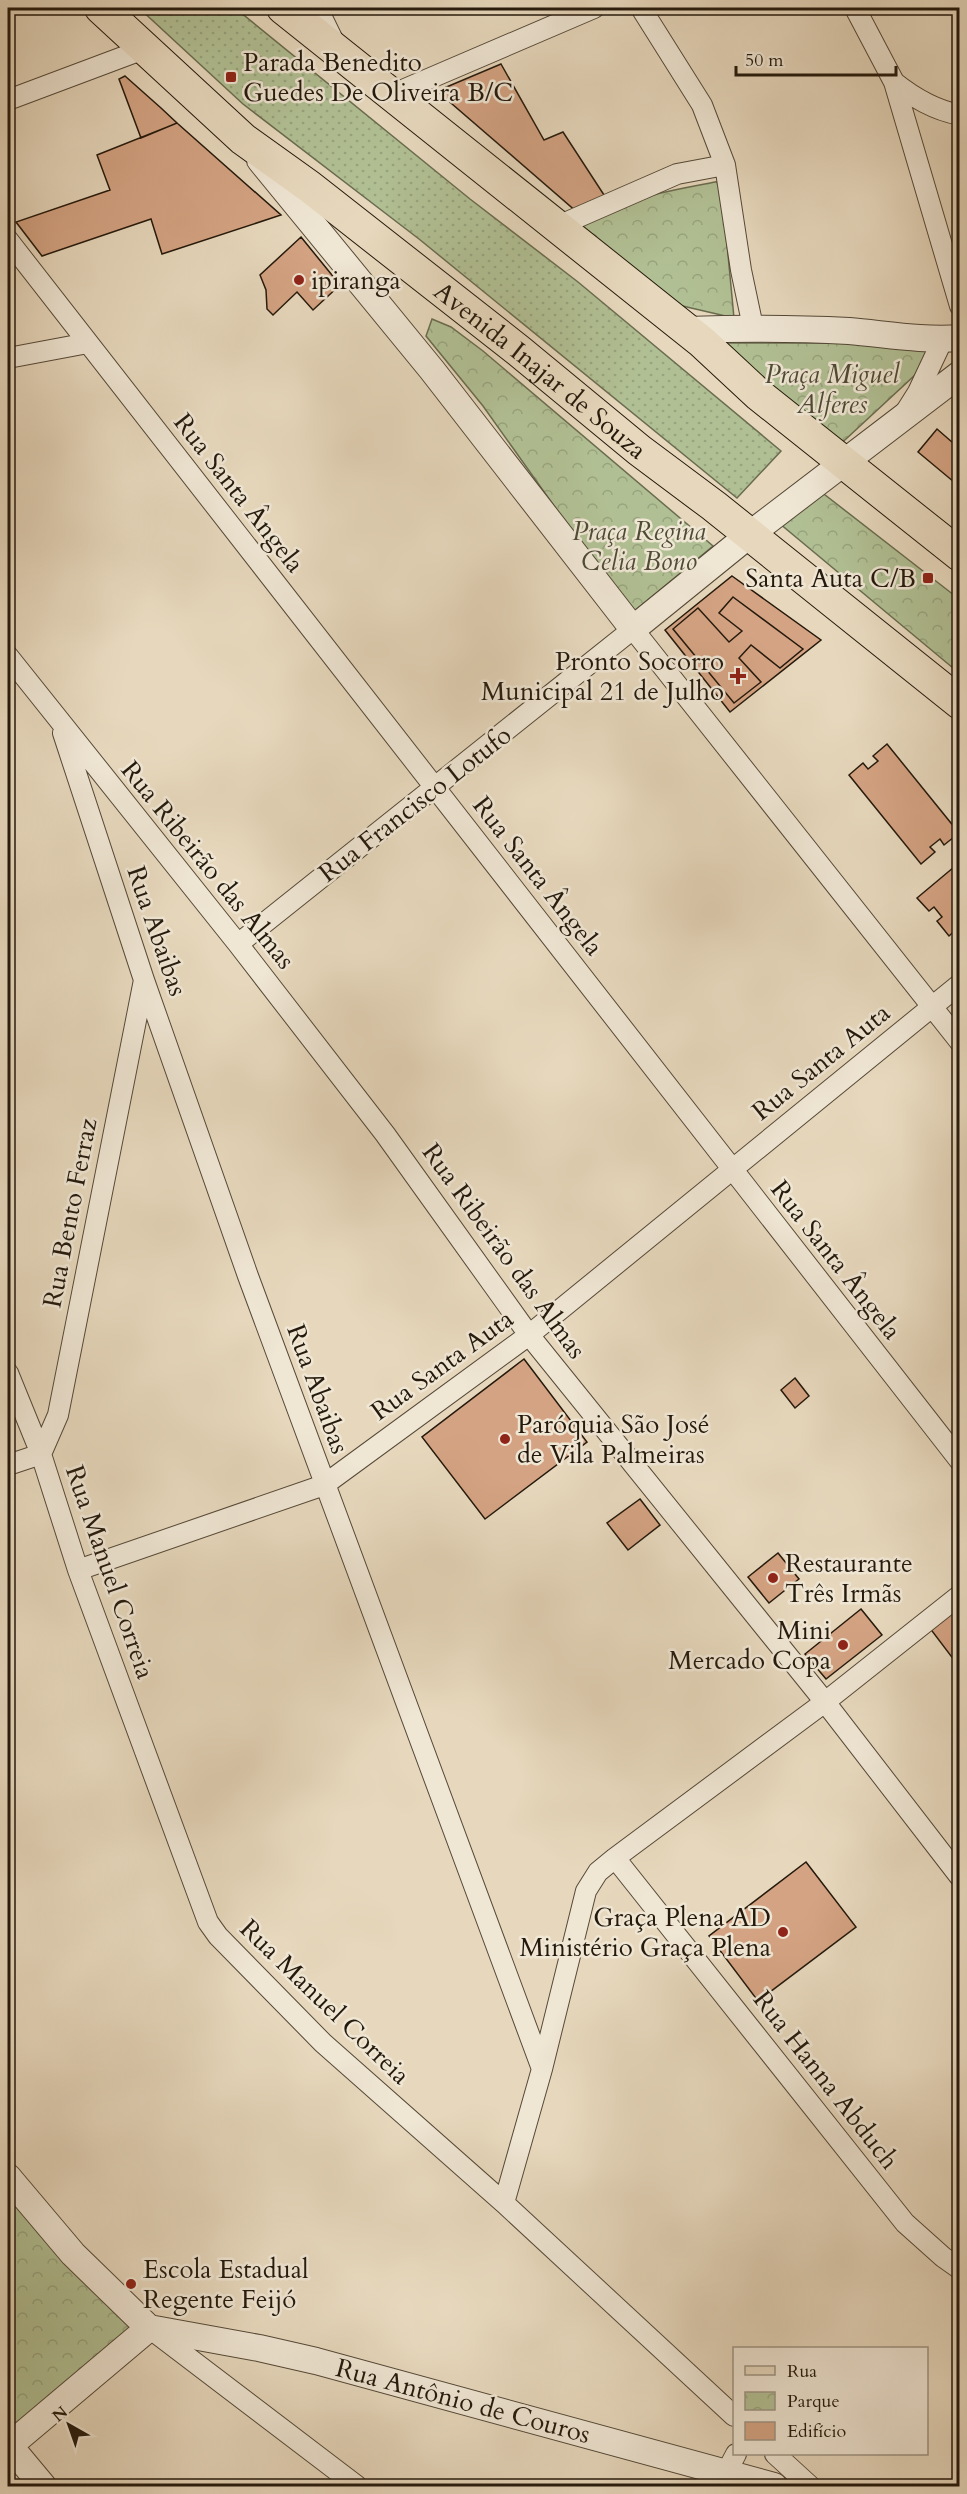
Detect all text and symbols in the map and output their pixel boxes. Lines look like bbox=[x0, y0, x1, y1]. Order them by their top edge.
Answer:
scale bar bbox=[736, 39, 896, 77]
place label: Parada Benedito Guedes De Oliveira B/C bbox=[243, 45, 513, 110]
text: 50 m bbox=[745, 48, 784, 73]
marker: Parada Benedito Guedes De Oliveira B/C bbox=[224, 70, 238, 84]
place label: ipiranga bbox=[311, 263, 401, 298]
marker: ipiranga bbox=[292, 273, 306, 287]
street label: Avenida Inajar de Souza bbox=[427, 273, 654, 467]
park label: Praça Miguel Alferes bbox=[765, 357, 900, 422]
street label: Rua Santa Ângela bbox=[166, 406, 312, 580]
park label: Praça Regina Celia Bono bbox=[572, 514, 706, 579]
place label: Santa Auta C/B bbox=[745, 561, 916, 596]
marker: Santa Auta C/B bbox=[921, 571, 935, 585]
place label: Pronto Socorro Municipal 21 de Julho bbox=[481, 644, 724, 709]
marker: Pronto Socorro Municipal 21 de Julho bbox=[729, 667, 747, 685]
street label: Rua Francisco Lotufo bbox=[311, 718, 519, 890]
street label: Rua Ribeirão das Almas bbox=[113, 754, 303, 976]
street label: Rua Santa Ângela bbox=[465, 789, 611, 963]
street label: Rua Abaibas bbox=[118, 861, 196, 1001]
street label: Rua Santa Auta bbox=[745, 995, 897, 1129]
street label: Rua Bento Ferraz bbox=[34, 1115, 106, 1311]
street label: Rua Ribeirão das Almas bbox=[414, 1136, 594, 1366]
street label: Rua Santa Ângela bbox=[763, 1173, 909, 1347]
street label: Rua Santa Auta bbox=[364, 1301, 520, 1429]
street label: Rua Abaibas bbox=[278, 1319, 358, 1459]
place label: Paróquia São José de Vila Palmeiras bbox=[517, 1407, 710, 1472]
marker: Paróquia São José de Vila Palmeiras bbox=[498, 1432, 512, 1446]
street label: Rua Manuel Correia bbox=[57, 1460, 163, 1684]
place label: Restaurante Três Irmãs bbox=[785, 1546, 913, 1611]
marker: Restaurante Três Irmãs bbox=[766, 1571, 780, 1585]
place label: Mini Mercado Copa bbox=[668, 1613, 831, 1678]
marker: Mini Mercado Copa bbox=[836, 1638, 850, 1652]
place label: Graça Plena AD Ministério Graça Plena bbox=[519, 1900, 771, 1965]
street label: Rua Manuel Correia bbox=[232, 1912, 418, 2092]
marker: Graça Plena AD Ministério Graça Plena bbox=[776, 1925, 790, 1939]
street label: Rua Hanna Abduch bbox=[745, 1983, 907, 2177]
place label: Escola Estadual Regente Feijó bbox=[143, 2252, 309, 2317]
marker: Escola Estadual Regente Feijó bbox=[124, 2277, 138, 2291]
legend bbox=[733, 2347, 928, 2455]
street label: Rua Antônio de Couros bbox=[332, 2350, 594, 2452]
text: Rua bbox=[787, 2359, 817, 2384]
text: Parque bbox=[787, 2389, 840, 2414]
north arrow bbox=[39, 2395, 99, 2455]
text: N bbox=[48, 2401, 72, 2427]
text: Edifício bbox=[787, 2419, 847, 2444]

